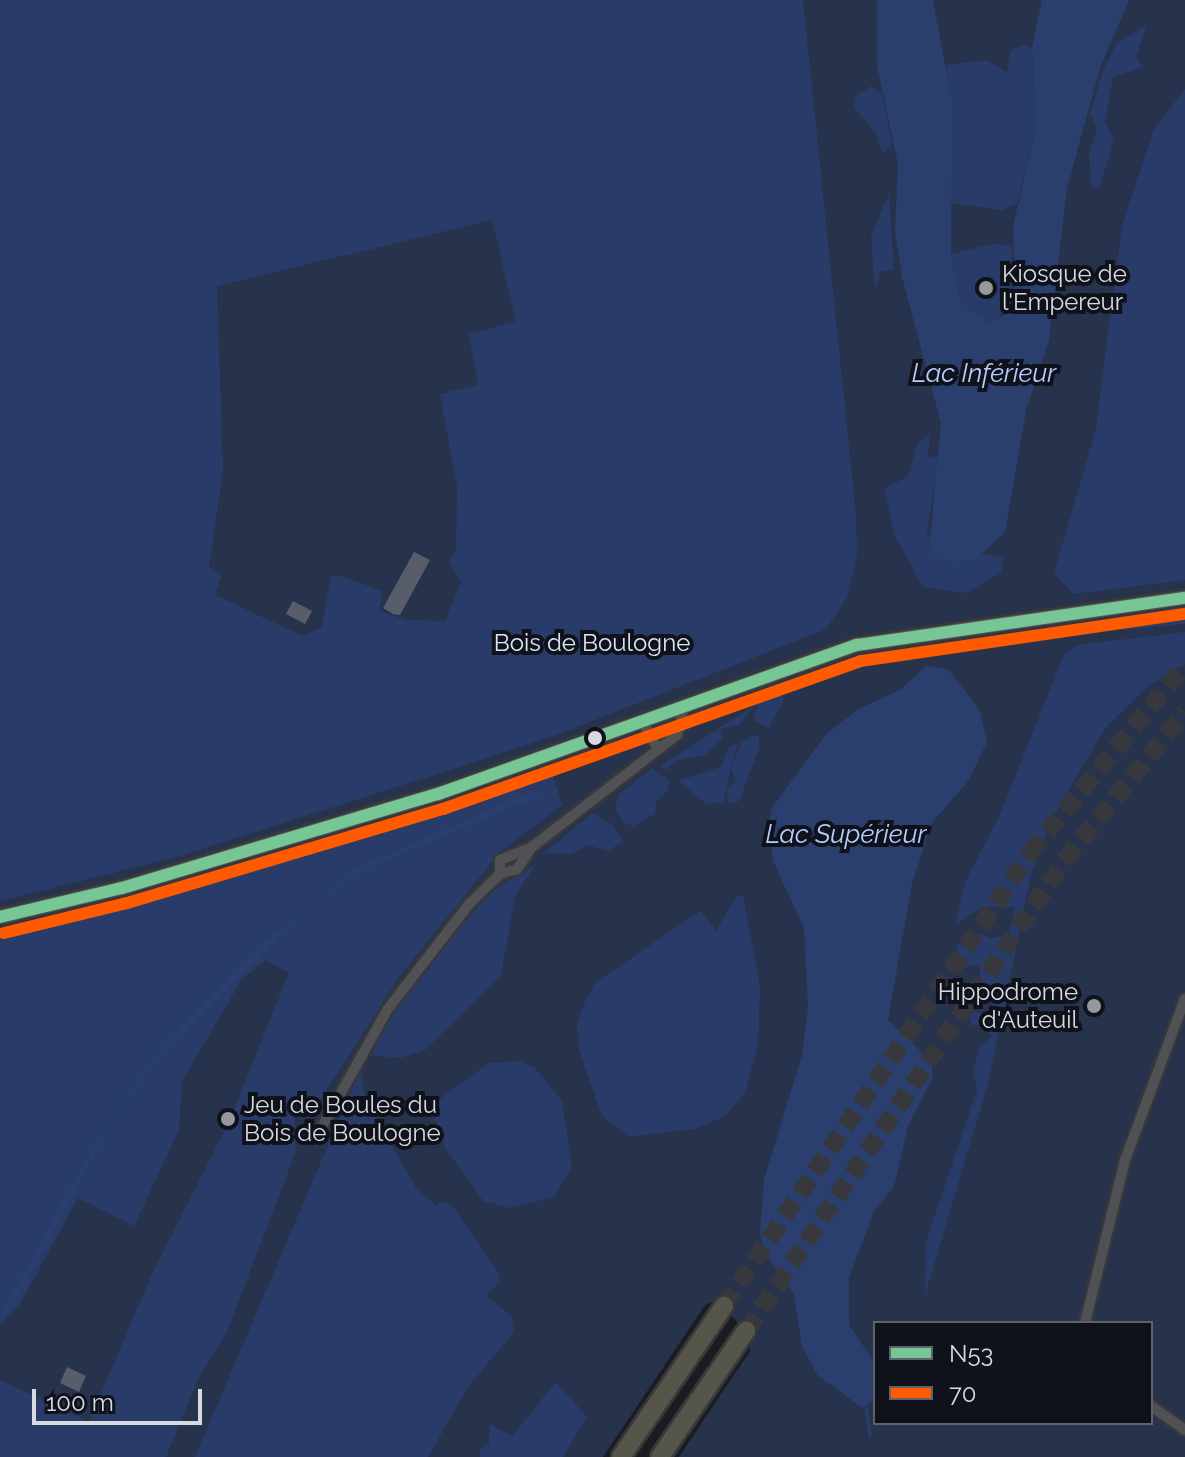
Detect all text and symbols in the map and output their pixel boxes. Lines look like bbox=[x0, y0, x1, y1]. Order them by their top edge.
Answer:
place label: Kiosque de l'Empereur bbox=[1002, 260, 1127, 316]
marker: Kiosque de l'Empereur bbox=[977, 279, 995, 297]
water label: Lac Inférieur bbox=[912, 358, 1056, 390]
park label: Bois de Boulogne bbox=[494, 629, 690, 657]
unlabelled marker bbox=[587, 730, 603, 746]
water label: Lac Supérieur bbox=[766, 819, 926, 851]
place label: Hippodrome d'Auteuil bbox=[938, 978, 1078, 1034]
marker: Hippodrome d'Auteuil bbox=[1085, 997, 1103, 1015]
place label: Jeu de Boules du Bois de Boulogne bbox=[244, 1091, 441, 1147]
marker: Jeu de Boules du Bois de Boulogne bbox=[219, 1110, 237, 1128]
legend bbox=[873, 1321, 1153, 1425]
text: N53 bbox=[949, 1339, 993, 1368]
scale bar bbox=[36, 1373, 206, 1423]
text: 70 bbox=[949, 1379, 976, 1408]
text: 100 m bbox=[46, 1388, 114, 1417]

